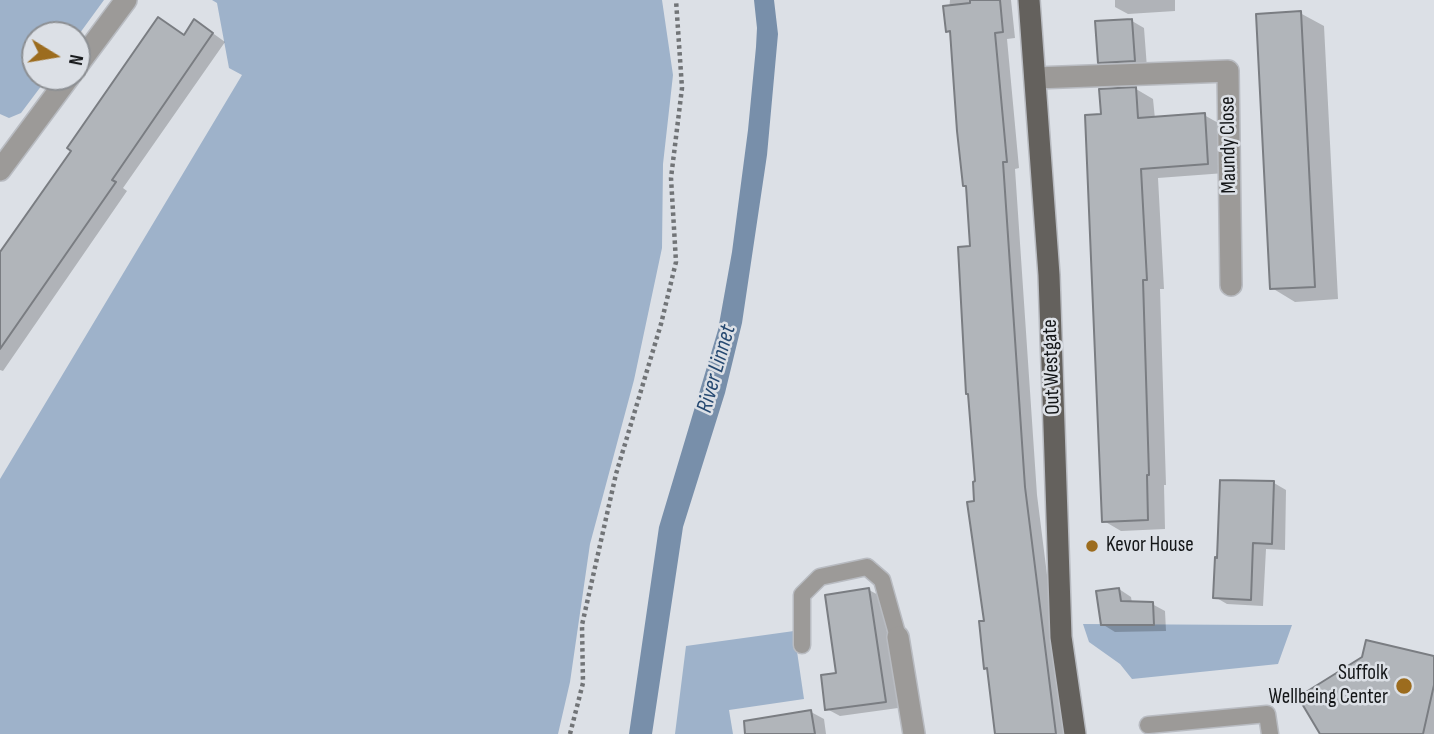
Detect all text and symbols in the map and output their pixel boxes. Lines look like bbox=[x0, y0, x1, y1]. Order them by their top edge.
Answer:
north arrow bbox=[21, 21, 91, 91]
text: N bbox=[63, 53, 87, 67]
street label: Maundy Close bbox=[1216, 96, 1242, 194]
street label: Out Westgate bbox=[1038, 319, 1066, 415]
water label: River Linnet bbox=[691, 322, 743, 416]
place label: Kevor House bbox=[1106, 533, 1194, 559]
marker: Kevor House bbox=[1084, 538, 1100, 554]
place label: Suffolk Wellbeing Center bbox=[1268, 661, 1388, 711]
marker: Suffolk Wellbeing Center bbox=[1394, 676, 1414, 696]

